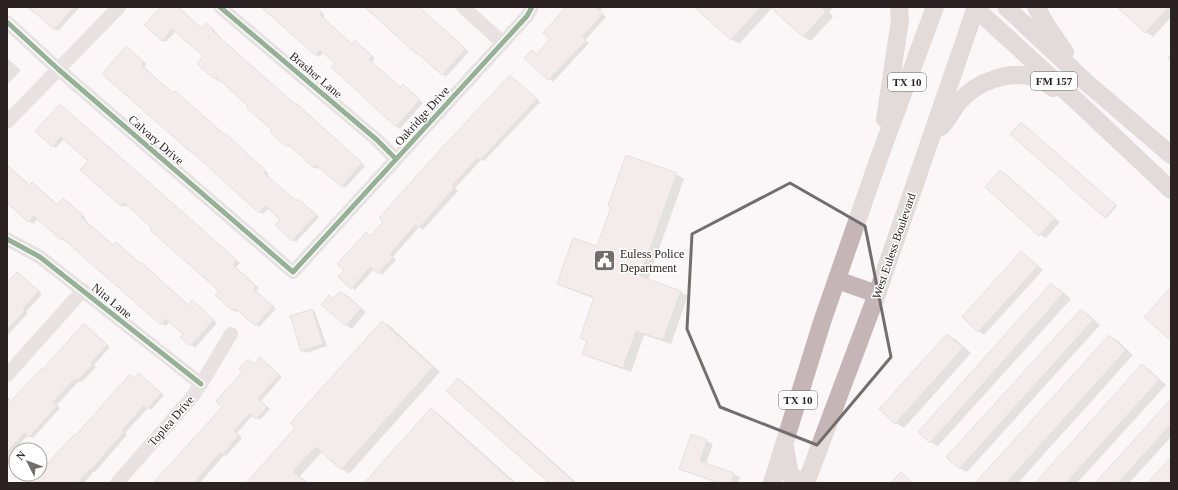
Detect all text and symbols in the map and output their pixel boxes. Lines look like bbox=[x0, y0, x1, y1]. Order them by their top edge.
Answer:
street label: Brasher Lane bbox=[287, 49, 345, 101]
road number: FM 157 bbox=[1031, 72, 1077, 90]
road number: TX 10 bbox=[888, 73, 926, 91]
street label: Oakridge Drive bbox=[392, 83, 452, 149]
street label: Calvary Drive bbox=[126, 112, 186, 168]
street label: West Euless Boulevard bbox=[869, 191, 919, 301]
place label: Euless Police Department bbox=[620, 247, 684, 275]
public building icon: Euless Police Department bbox=[592, 248, 618, 274]
street label: Nita Lane bbox=[89, 281, 135, 321]
road number: TX 10 bbox=[779, 391, 817, 409]
street label: Toplea Drive bbox=[145, 393, 197, 449]
north arrow bbox=[8, 442, 48, 482]
text: N bbox=[13, 448, 28, 462]

